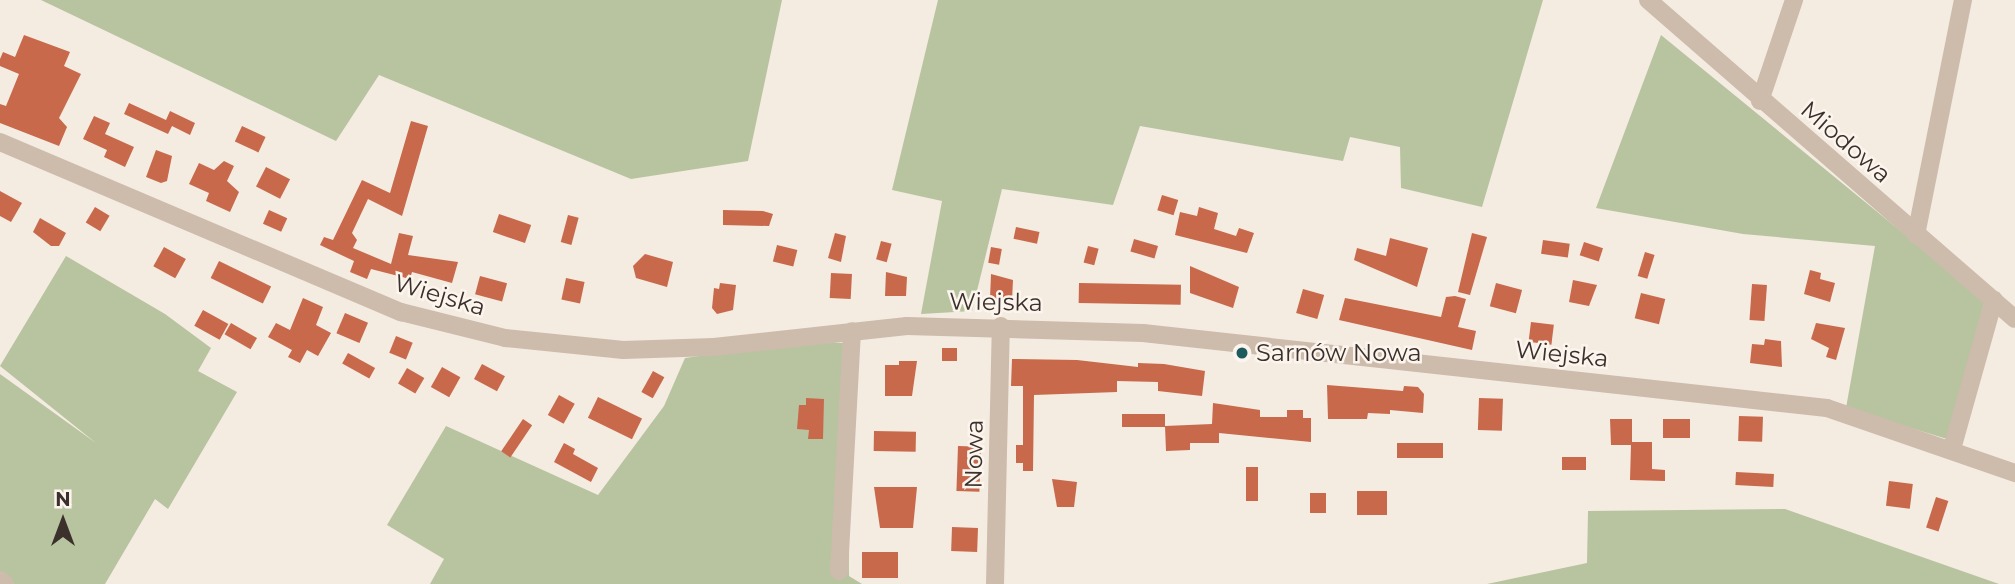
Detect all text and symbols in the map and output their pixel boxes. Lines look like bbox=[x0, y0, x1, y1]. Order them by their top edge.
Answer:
street label: Miodowa bbox=[1795, 95, 1897, 189]
street label: Wiejska bbox=[391, 268, 489, 322]
street label: Wiejska bbox=[949, 287, 1043, 317]
street label: Wiejska bbox=[1514, 335, 1610, 373]
place label: Sarnów Nowa bbox=[1256, 339, 1422, 367]
marker: Sarnów Nowa bbox=[1234, 345, 1250, 361]
street label: Nowa bbox=[959, 419, 989, 489]
north arrow bbox=[28, 486, 98, 556]
text: N bbox=[55, 488, 71, 511]

